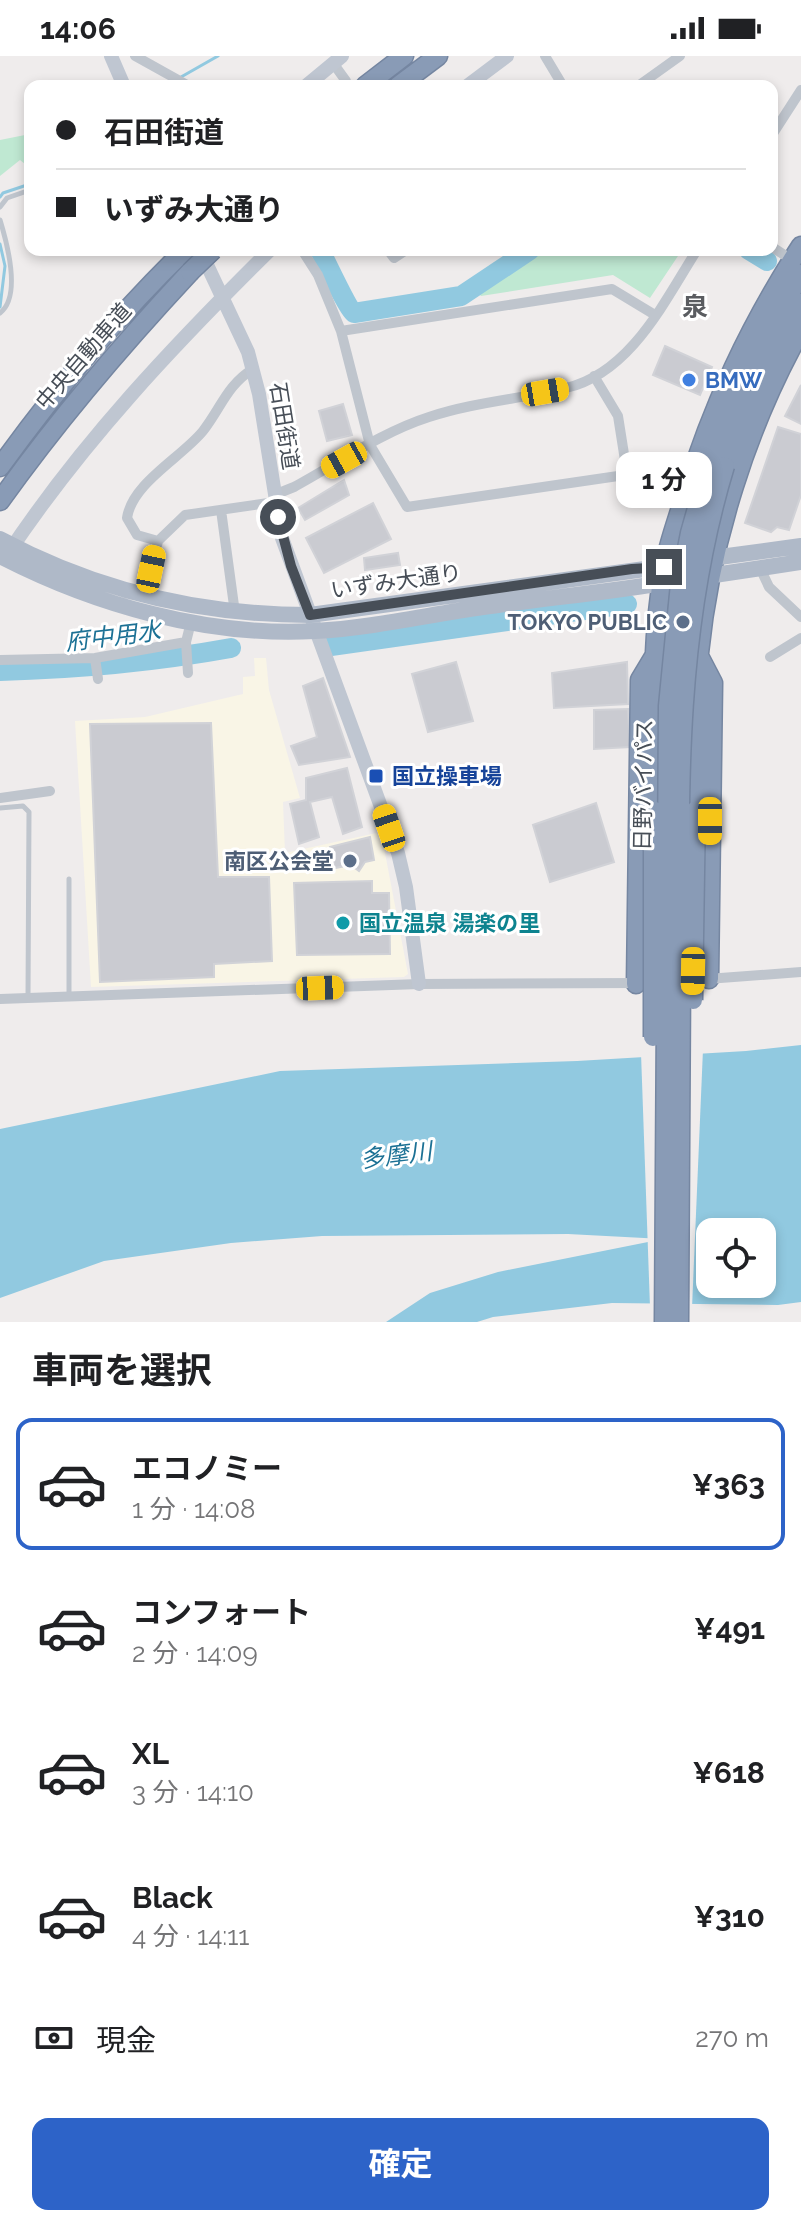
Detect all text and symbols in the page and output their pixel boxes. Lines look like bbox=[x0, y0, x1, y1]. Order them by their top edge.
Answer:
text: 14:06 bbox=[40, 11, 116, 46]
text: 石田街道 bbox=[104, 115, 224, 150]
text: いずみ大通り bbox=[104, 192, 284, 227]
district label: 泉 bbox=[682, 292, 708, 322]
street label: 中央自動車道 bbox=[30, 298, 136, 414]
place label: BMW bbox=[705, 367, 763, 393]
marker: BMW bbox=[680, 371, 698, 389]
car bbox=[519, 376, 571, 408]
street label: 石田街道 bbox=[265, 381, 305, 471]
car bbox=[317, 438, 371, 482]
callout: 1 分 bbox=[616, 451, 712, 507]
text: 1 分 bbox=[641, 465, 687, 495]
route start bbox=[260, 499, 296, 535]
car bbox=[134, 543, 168, 595]
route end bbox=[646, 549, 682, 585]
street label: いずみ大通り bbox=[329, 559, 463, 603]
place label: TOKYO PUBLIC bbox=[508, 609, 667, 635]
marker: TOKYO PUBLIC bbox=[674, 613, 692, 631]
water label: 府中用水 bbox=[64, 615, 165, 656]
street label: 日野バイパス bbox=[629, 719, 657, 851]
place label: 国立操車場 bbox=[392, 763, 502, 789]
marker: 国立操車場 bbox=[367, 767, 385, 785]
car bbox=[698, 797, 722, 845]
car bbox=[370, 801, 408, 855]
place label: 南区公会堂 bbox=[224, 848, 334, 874]
marker: 南区公会堂 bbox=[341, 852, 359, 870]
place label: 国立温泉 湯楽の里 bbox=[359, 910, 540, 936]
marker: 国立温泉 湯楽の里 bbox=[334, 914, 352, 932]
car bbox=[681, 947, 705, 995]
car bbox=[296, 975, 344, 1001]
water label: 多摩川 bbox=[359, 1136, 436, 1174]
map controls bbox=[696, 1218, 776, 1298]
button: locate bbox=[696, 1218, 776, 1298]
text: 車両を選択 bbox=[32, 1349, 212, 1391]
icon: car bbox=[36, 1448, 108, 1520]
text: エコノミー bbox=[132, 1451, 282, 1486]
text: ¥363 bbox=[692, 1467, 765, 1502]
text: 1 分 · 14:08 bbox=[132, 1494, 255, 1524]
icon: car bbox=[36, 1592, 108, 1664]
text: コンフォート bbox=[132, 1595, 311, 1630]
text: ¥491 bbox=[694, 1611, 765, 1646]
text: 2 分 · 14:09 bbox=[132, 1638, 258, 1668]
icon: car bbox=[36, 1736, 108, 1808]
text: XL bbox=[132, 1736, 169, 1771]
text: ¥618 bbox=[692, 1755, 765, 1790]
text: 3 分 · 14:10 bbox=[132, 1777, 254, 1807]
icon: car bbox=[36, 1880, 108, 1952]
text: Black bbox=[132, 1880, 213, 1915]
text: ¥310 bbox=[694, 1899, 765, 1934]
text: 4 分 · 14:11 bbox=[132, 1921, 249, 1951]
icon: cash bbox=[32, 2016, 76, 2060]
text: 現金 bbox=[96, 2023, 156, 2058]
text: 270 m bbox=[695, 2023, 769, 2053]
button: 確定 bbox=[32, 2118, 769, 2210]

